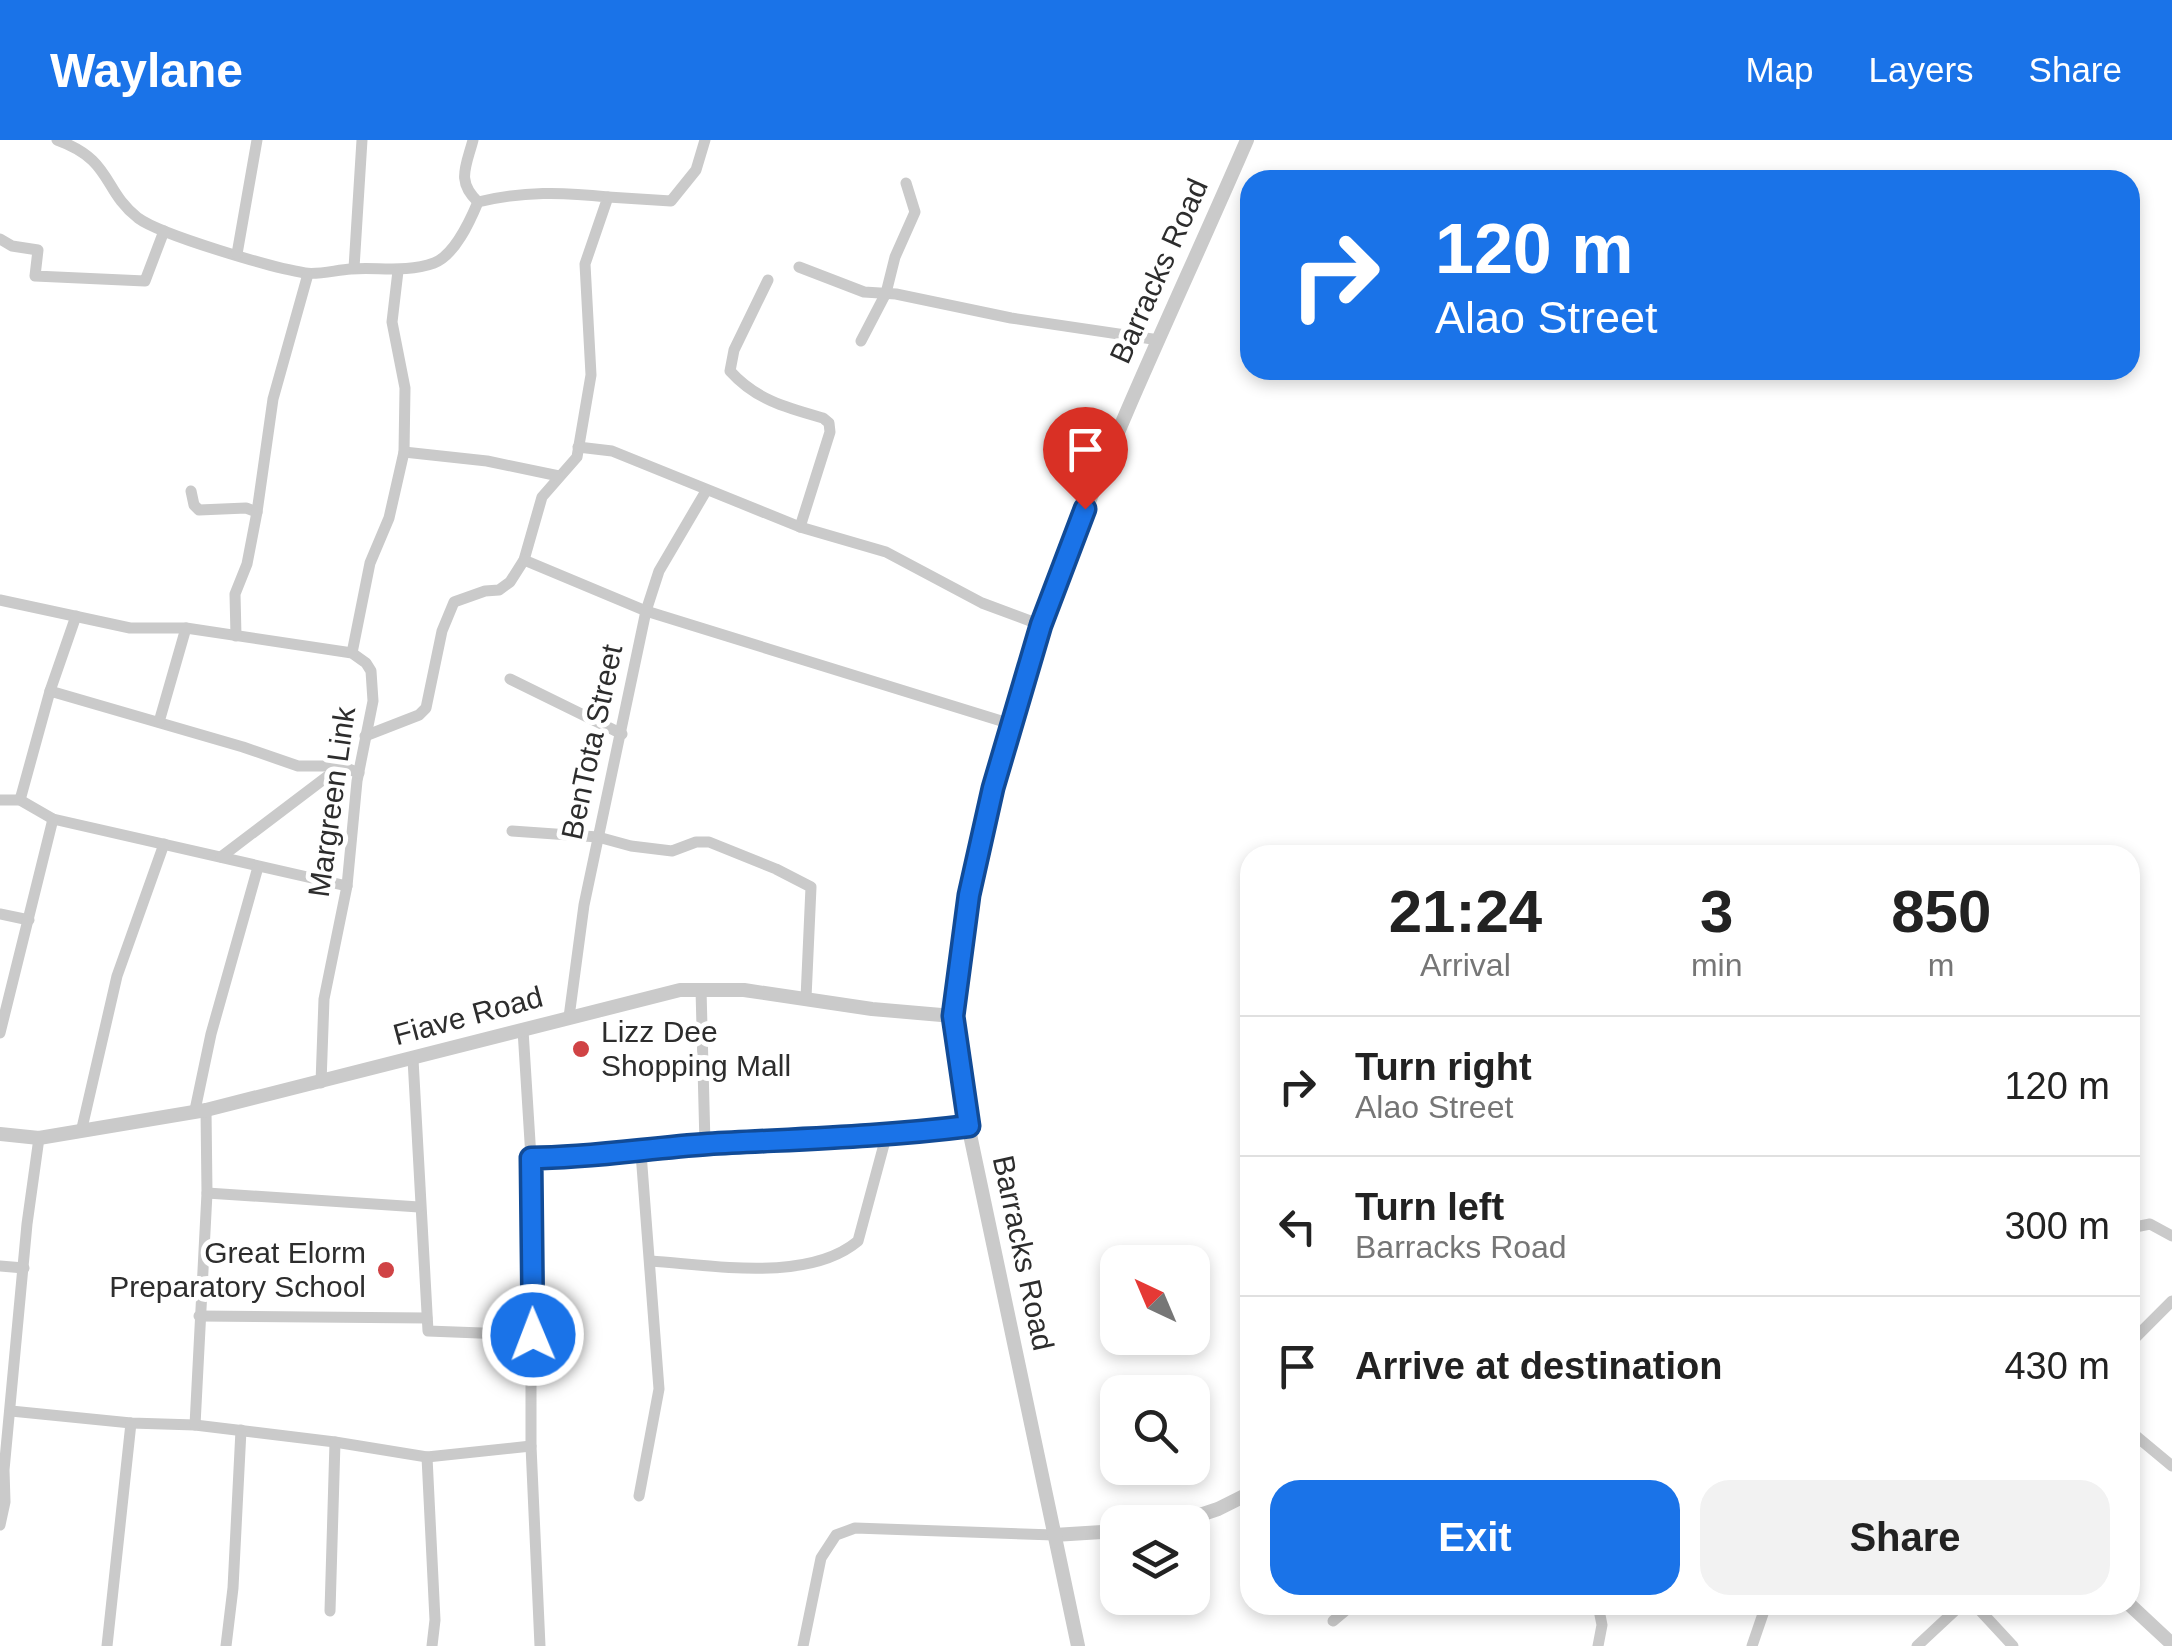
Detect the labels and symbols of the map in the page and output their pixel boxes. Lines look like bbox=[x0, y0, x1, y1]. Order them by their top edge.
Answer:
street label: Barracks Road bbox=[1103, 173, 1214, 368]
pin bbox=[1043, 407, 1128, 510]
street label: BenTota Street bbox=[555, 641, 628, 842]
street label: Margreen Link bbox=[302, 704, 361, 899]
street label: Fiave Road bbox=[390, 980, 546, 1051]
place label: Lizz Dee Shopping Mall bbox=[601, 1015, 791, 1082]
marker: Lizz Dee Shopping Mall bbox=[570, 1038, 592, 1060]
street label: Barracks Road bbox=[987, 1152, 1060, 1353]
place label: Great Elorm Preparatory School bbox=[109, 1236, 366, 1303]
north arrow bbox=[1100, 1245, 1210, 1355]
marker: Great Elorm Preparatory School bbox=[375, 1259, 397, 1281]
position arrow bbox=[481, 1283, 585, 1387]

